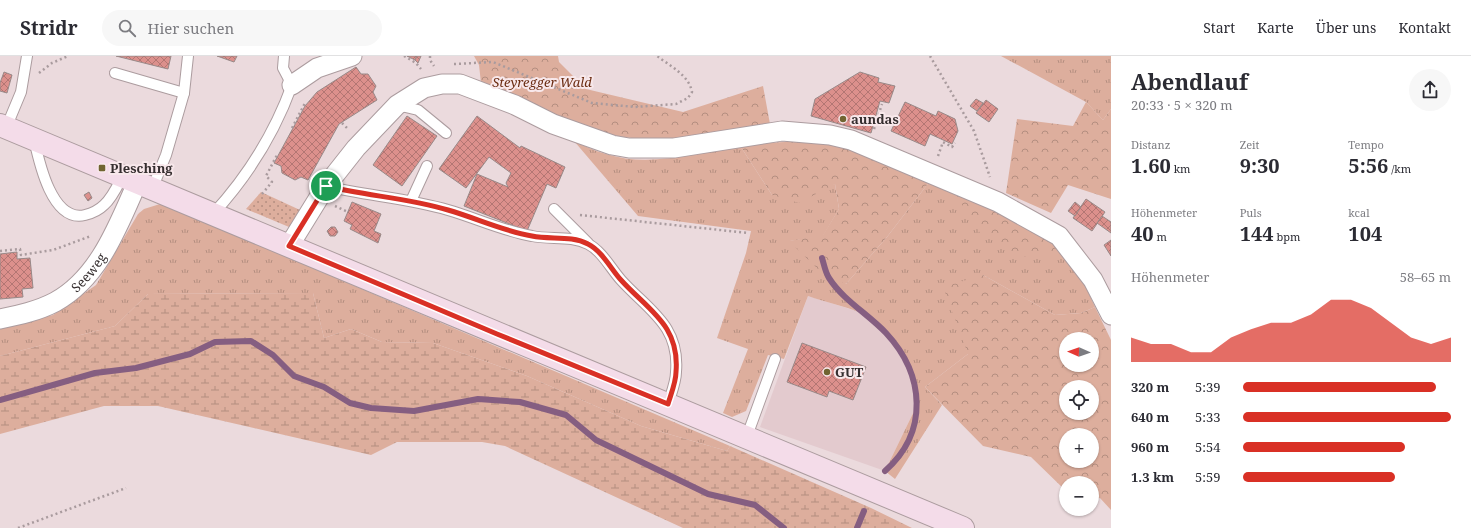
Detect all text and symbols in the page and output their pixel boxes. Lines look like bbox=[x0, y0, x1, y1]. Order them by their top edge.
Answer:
search box bbox=[102, 10, 382, 46]
text: Stridr bbox=[20, 15, 78, 41]
icon: search bbox=[116, 17, 138, 39]
text: Hier suchen bbox=[148, 18, 234, 38]
text: Start bbox=[1203, 18, 1235, 37]
text: Karte bbox=[1257, 18, 1294, 37]
text: Über uns bbox=[1316, 18, 1376, 37]
text: Kontakt bbox=[1398, 18, 1451, 37]
text: Abendlauf bbox=[1131, 66, 1248, 96]
button: share bbox=[1409, 69, 1451, 111]
park label: Steyregger Wald bbox=[492, 73, 592, 91]
text: 20:33 · 5 × 320 m bbox=[1131, 96, 1233, 114]
place label: aundas bbox=[851, 110, 899, 128]
marker: aundas bbox=[838, 114, 848, 124]
text: Distanz bbox=[1131, 137, 1170, 152]
text: Zeit bbox=[1240, 137, 1259, 152]
text: Tempo bbox=[1348, 137, 1384, 152]
text: 1.60 bbox=[1131, 152, 1171, 179]
text: 9:30 bbox=[1240, 152, 1280, 179]
text: 5:56 bbox=[1348, 152, 1388, 179]
place label: Plesching bbox=[110, 159, 173, 177]
text: km bbox=[1171, 161, 1190, 176]
text: /km bbox=[1388, 161, 1411, 176]
marker: Plesching bbox=[97, 163, 107, 173]
pin bbox=[309, 169, 343, 203]
icon: arrive bbox=[315, 175, 337, 197]
text: Höhenmeter bbox=[1131, 205, 1197, 220]
text: Puls bbox=[1240, 205, 1262, 220]
text: kcal bbox=[1348, 205, 1370, 220]
text: 40 bbox=[1131, 220, 1154, 247]
text: 144 bbox=[1240, 220, 1274, 247]
text: 104 bbox=[1348, 220, 1382, 247]
text: m bbox=[1154, 229, 1167, 244]
text: bpm bbox=[1274, 229, 1300, 244]
street label: Seeweg bbox=[67, 249, 110, 296]
text: Höhenmeter bbox=[1131, 268, 1209, 286]
text: 58–65 m bbox=[1400, 268, 1451, 286]
north arrow bbox=[1059, 332, 1099, 372]
map controls bbox=[1059, 332, 1099, 516]
place label: GUT bbox=[835, 363, 864, 381]
marker: GUT bbox=[822, 367, 832, 377]
text: 320 m bbox=[1131, 378, 1169, 396]
text: 5:39 bbox=[1195, 378, 1221, 396]
button: locate bbox=[1059, 380, 1099, 420]
text: 640 m bbox=[1131, 408, 1169, 426]
text: 5:33 bbox=[1195, 408, 1221, 426]
button: + bbox=[1059, 428, 1099, 468]
text: 960 m bbox=[1131, 438, 1169, 456]
text: 5:54 bbox=[1195, 438, 1221, 456]
text: 1.3 km bbox=[1131, 468, 1174, 486]
text: 5:59 bbox=[1195, 468, 1221, 486]
button: − bbox=[1059, 476, 1099, 516]

